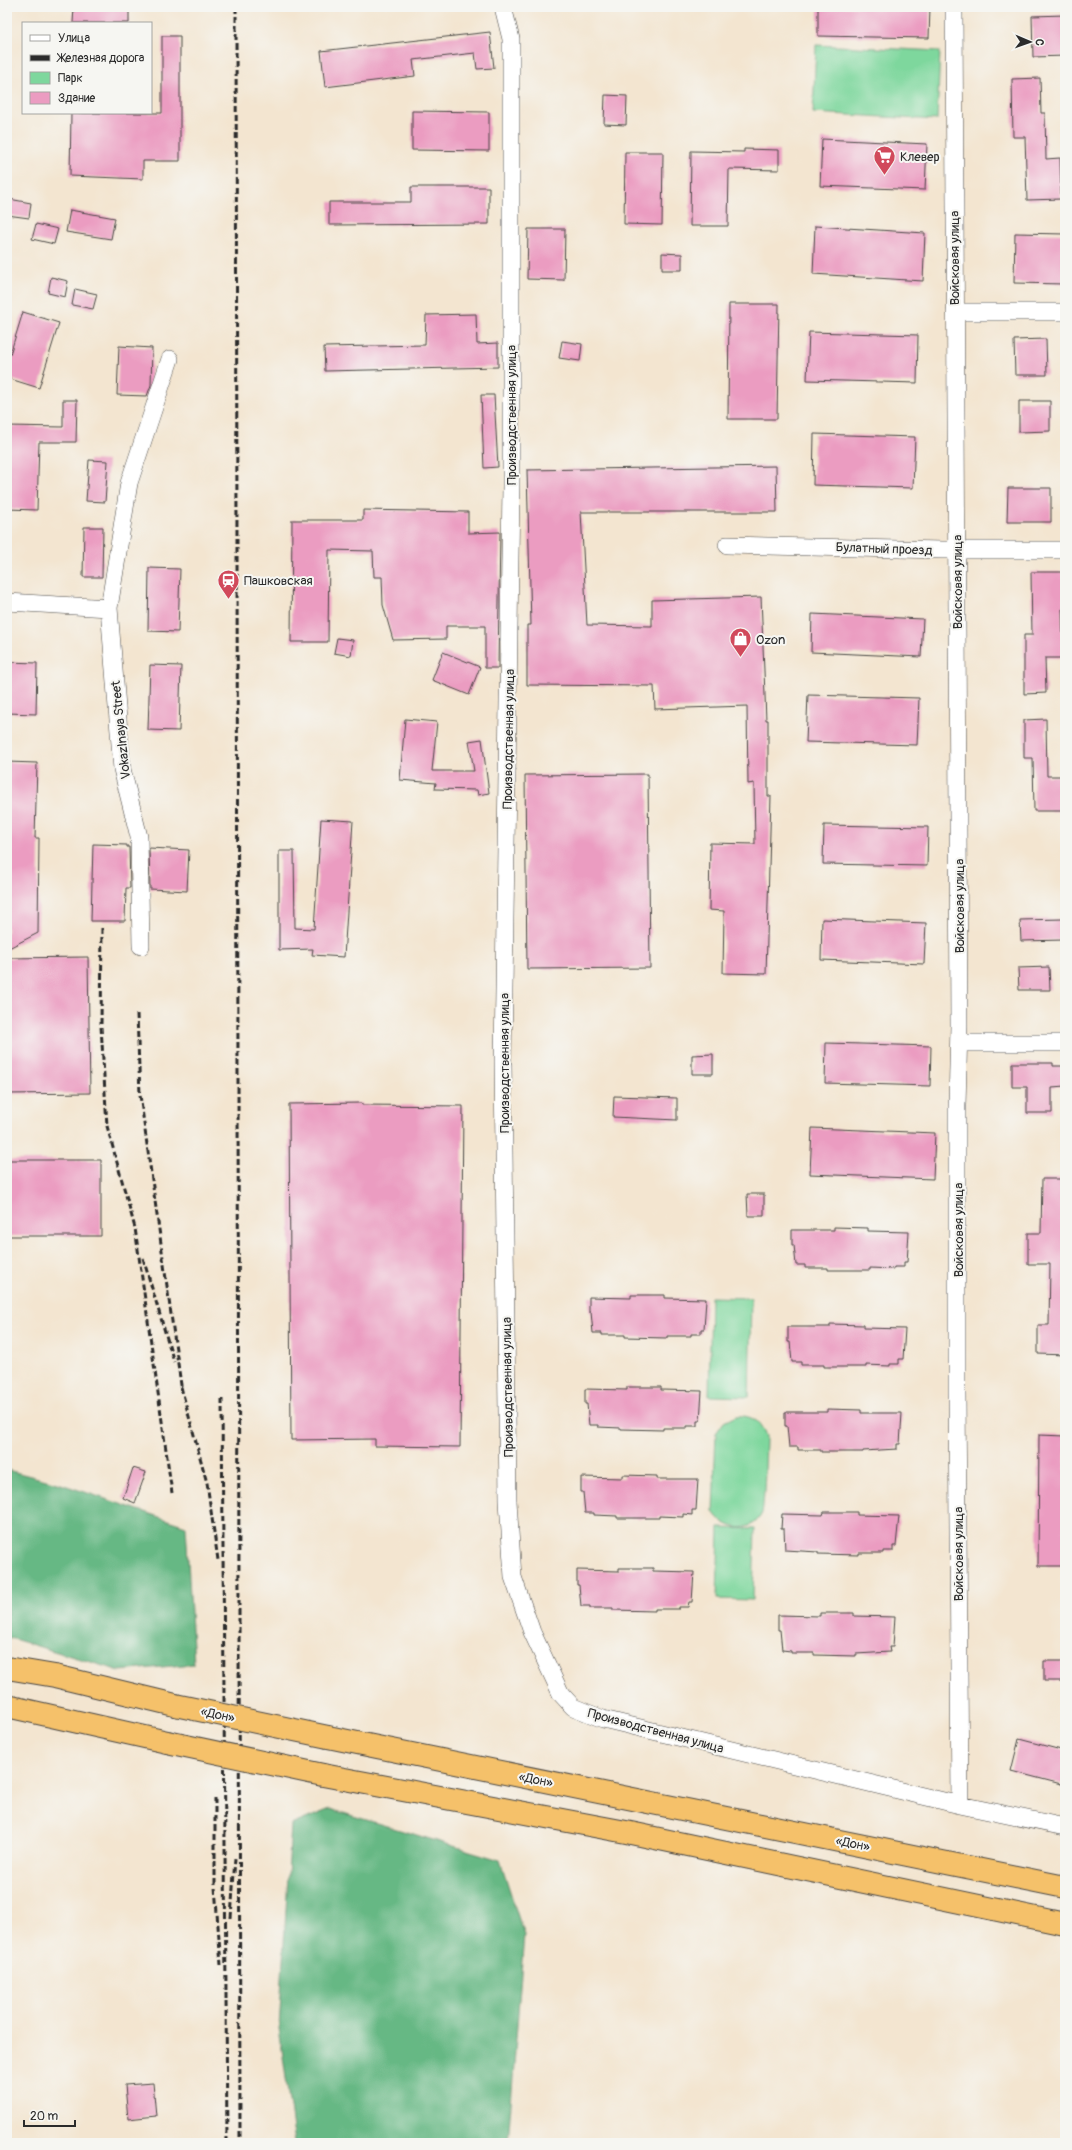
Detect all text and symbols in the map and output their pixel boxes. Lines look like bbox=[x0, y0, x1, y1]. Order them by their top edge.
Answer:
legend bbox=[22, 22, 152, 114]
north arrow bbox=[1010, 22, 1050, 62]
text: Улица bbox=[58, 31, 90, 46]
text: С bbox=[1033, 39, 1046, 46]
text: Железная дорога bbox=[56, 51, 145, 66]
text: Парк bbox=[58, 71, 83, 86]
text: Здание bbox=[58, 91, 95, 106]
supermarket icon: Клевер bbox=[872, 143, 898, 176]
place label: Клевер bbox=[900, 149, 940, 165]
street label: Войсковая улица bbox=[947, 211, 963, 305]
street label: Производственная улица bbox=[504, 345, 520, 485]
street label: Войсковая улица bbox=[950, 535, 966, 629]
street label: Булатный проезд bbox=[835, 539, 933, 559]
station icon: Пашковская bbox=[216, 567, 242, 600]
place label: Пашковская bbox=[244, 573, 313, 589]
shop icon: Ozon bbox=[728, 626, 754, 659]
place label: Ozon bbox=[756, 632, 785, 648]
street label: Производственная улица bbox=[500, 669, 518, 809]
street label: Vokazlnaya Street bbox=[108, 679, 134, 780]
street label: Войсковая улица bbox=[952, 859, 968, 953]
street label: Производственная улица bbox=[497, 993, 513, 1133]
street label: Войсковая улица bbox=[951, 1183, 967, 1277]
street label: Производственная улица bbox=[499, 1317, 517, 1457]
street label: Войсковая улица bbox=[951, 1507, 967, 1601]
street label: «Дон» bbox=[199, 1704, 237, 1726]
street label: Производственная улица bbox=[586, 1705, 725, 1757]
street label: «Дон» bbox=[517, 1769, 555, 1791]
street label: «Дон» bbox=[834, 1833, 872, 1855]
scale bar bbox=[24, 2102, 75, 2128]
text: 20 m bbox=[30, 2109, 59, 2124]

